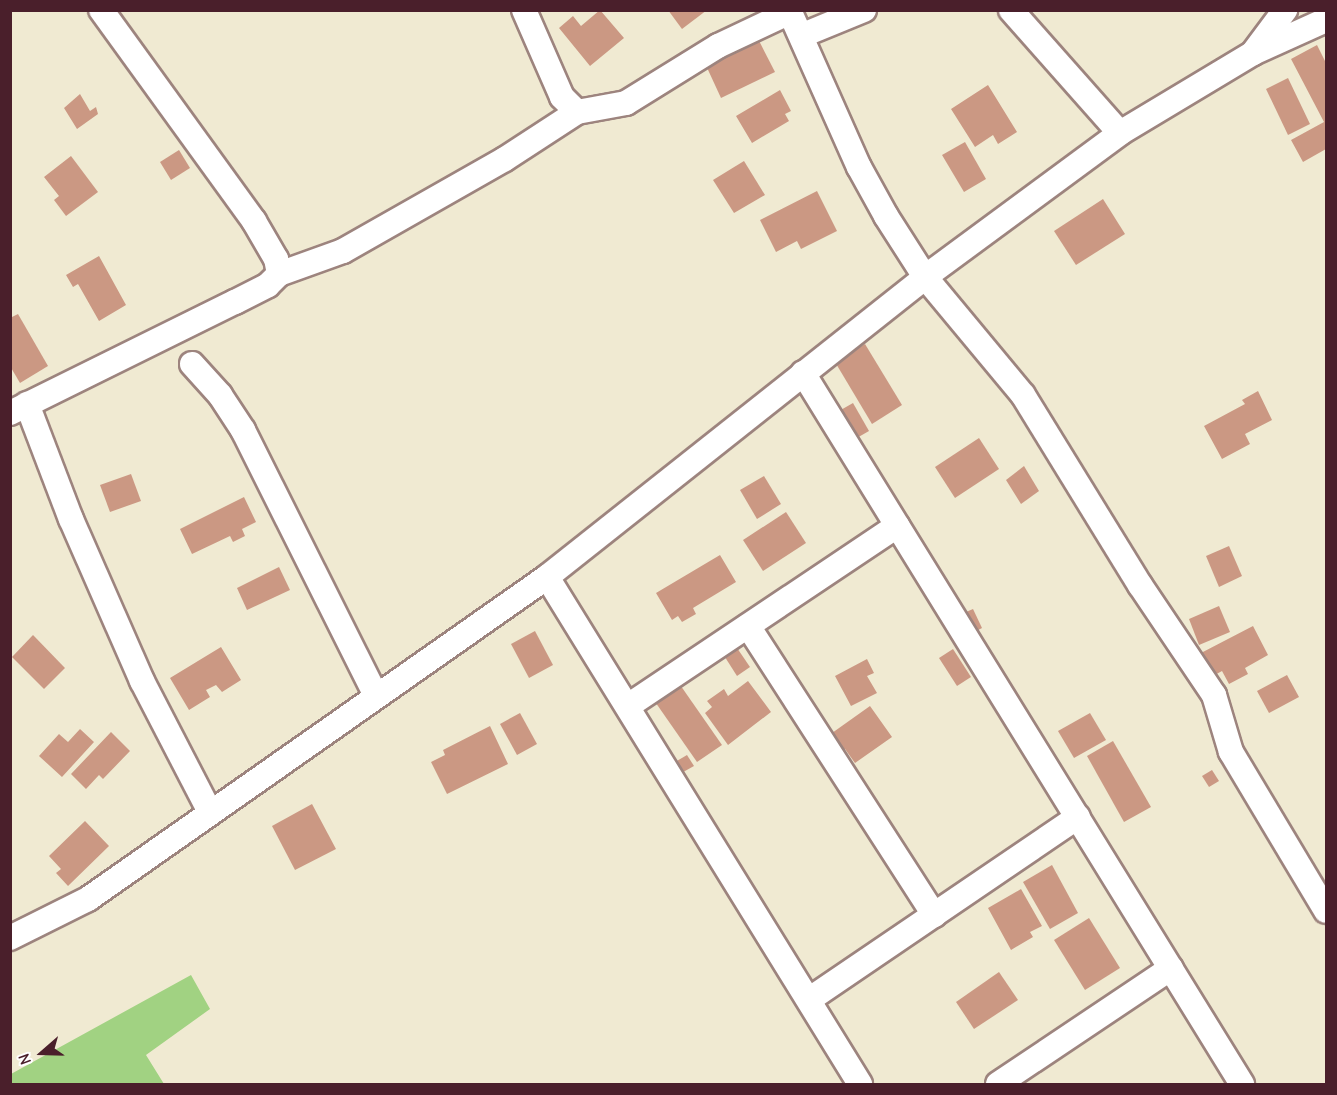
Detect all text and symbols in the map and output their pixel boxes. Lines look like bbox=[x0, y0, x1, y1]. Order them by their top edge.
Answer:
north arrow bbox=[12, 1023, 72, 1083]
text: N bbox=[15, 1051, 35, 1067]

